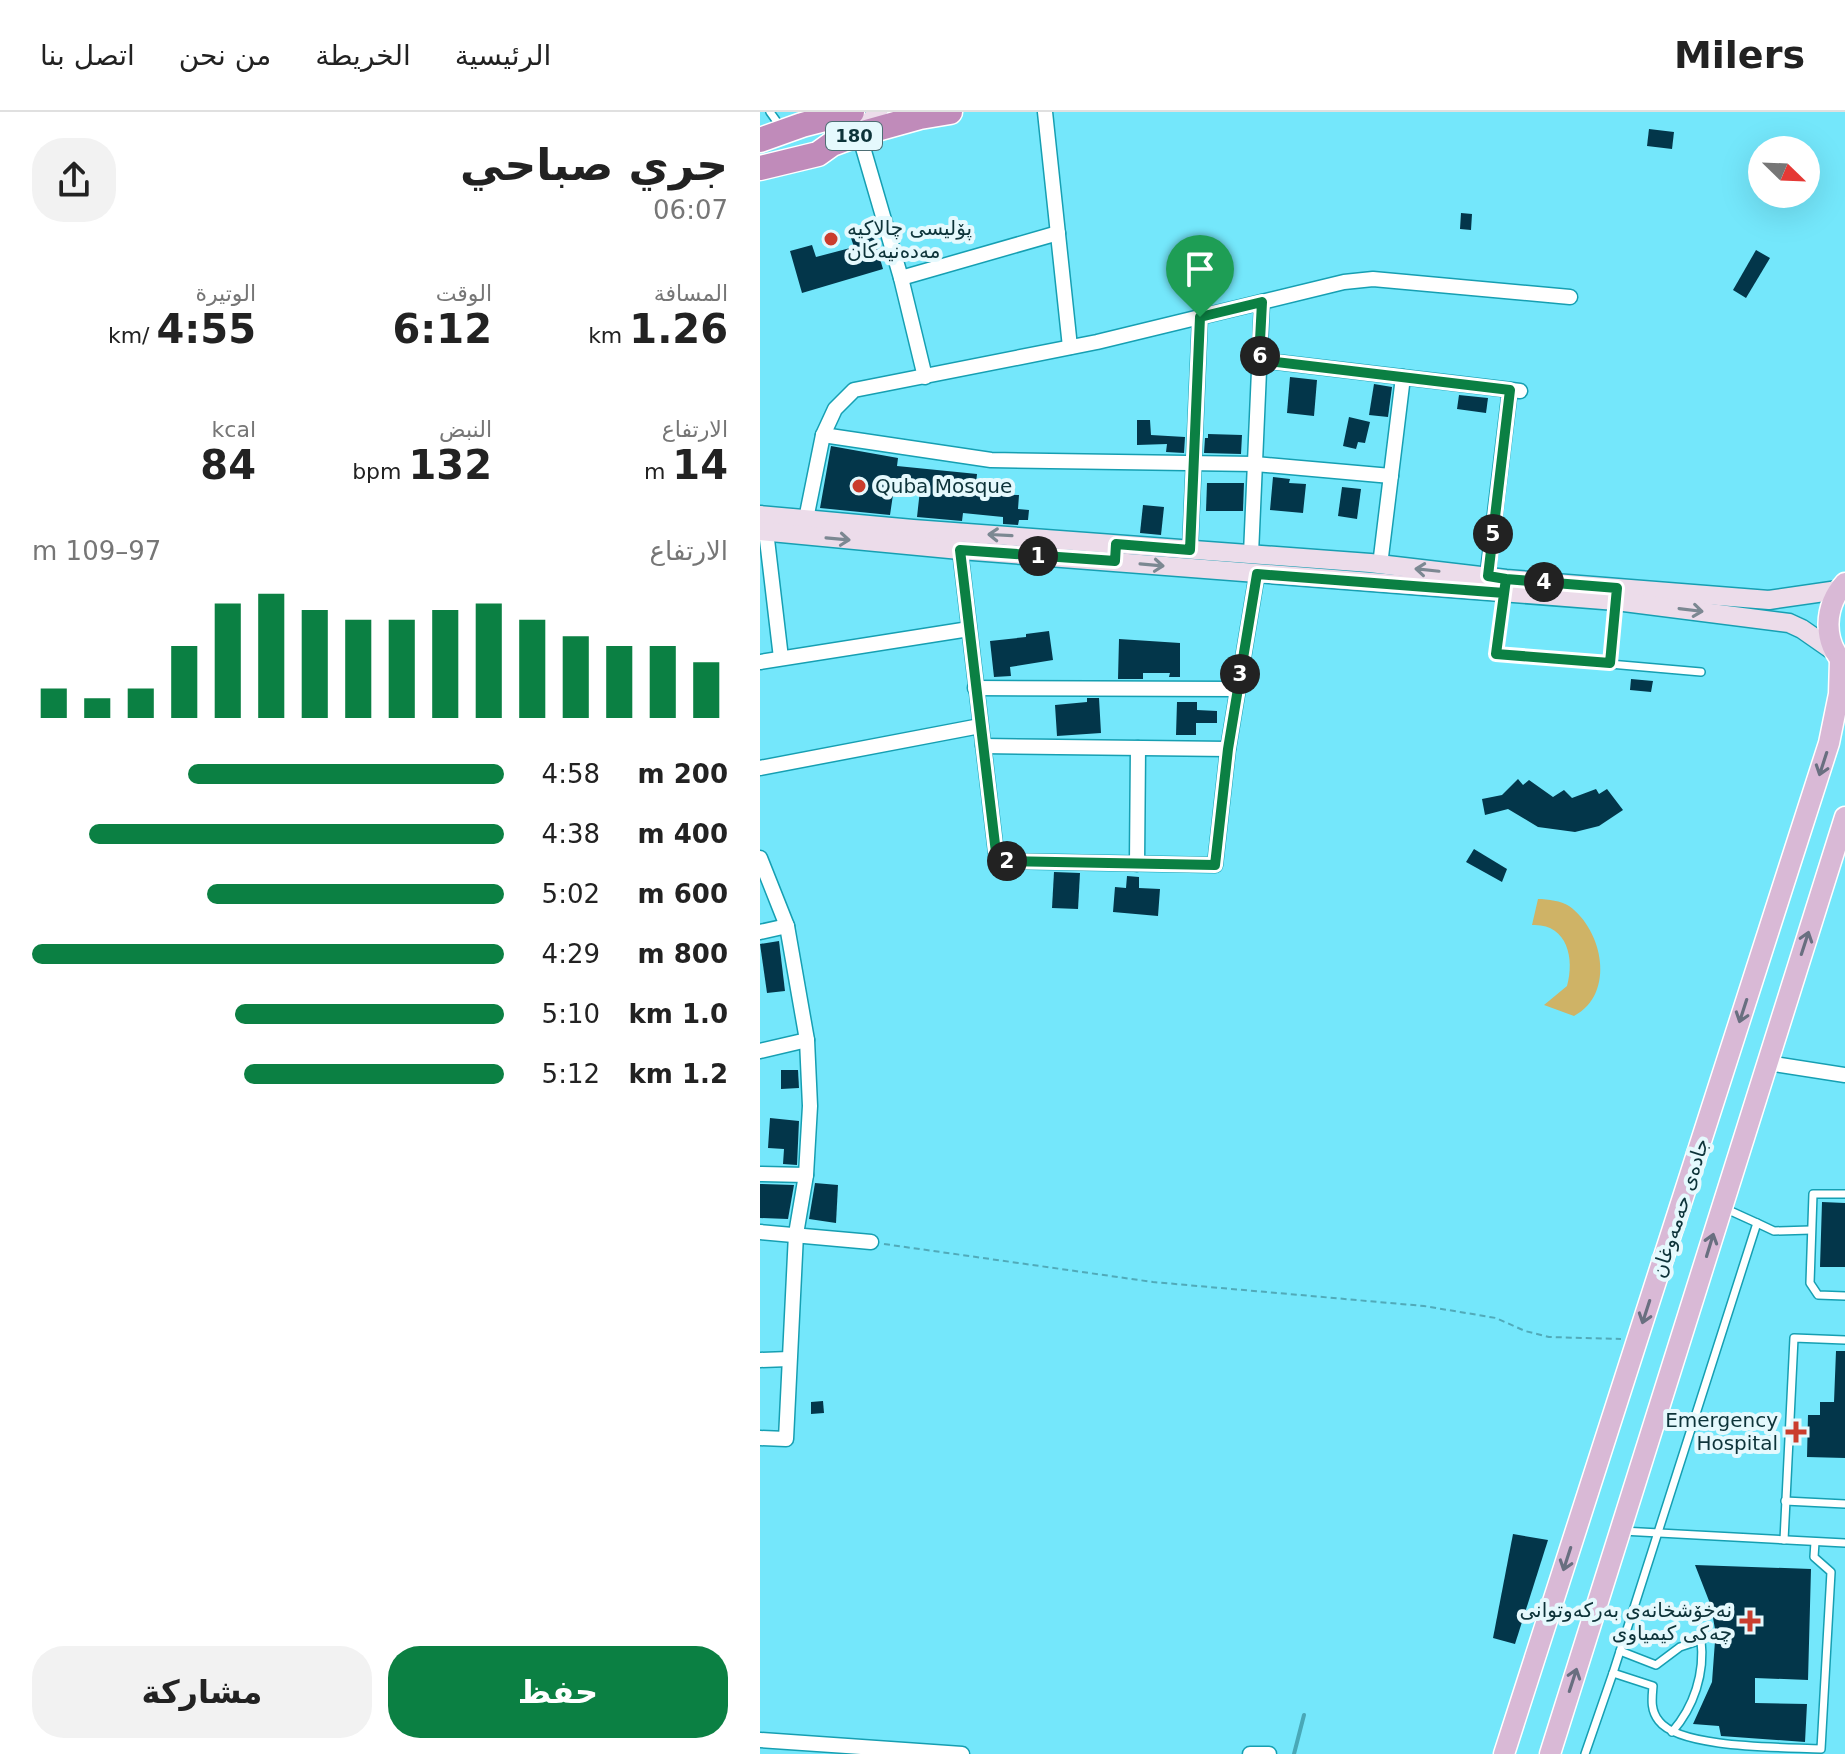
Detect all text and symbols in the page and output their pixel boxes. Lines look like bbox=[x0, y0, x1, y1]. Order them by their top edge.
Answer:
text: Milers bbox=[1674, 33, 1805, 77]
text: اتصل بنا bbox=[40, 39, 135, 72]
text: من نحن bbox=[179, 39, 271, 72]
text: الخريطة bbox=[315, 39, 411, 72]
text: الرئيسية bbox=[455, 39, 551, 72]
road number: 180 bbox=[826, 122, 882, 150]
north arrow bbox=[1748, 136, 1820, 208]
map controls bbox=[1748, 136, 1820, 208]
button: share bbox=[32, 138, 116, 222]
text: جري صباحي bbox=[460, 139, 728, 190]
text: 06:07 bbox=[653, 195, 728, 225]
place label: پۆلیسی چالاکیە مەدەنیەکان bbox=[847, 216, 972, 263]
marker: پۆلیسی چالاکیە مەدەنیەکان bbox=[822, 230, 840, 248]
pin bbox=[1166, 235, 1234, 317]
icon: arrive bbox=[1178, 247, 1222, 291]
text: الوتيرة bbox=[195, 281, 256, 306]
text: الوقت bbox=[436, 281, 492, 306]
text: المسافة bbox=[654, 281, 728, 306]
text: 4:55 bbox=[157, 306, 256, 352]
text: 6:12 bbox=[393, 306, 492, 352]
text: 1.26 bbox=[629, 306, 728, 352]
text: /km bbox=[108, 323, 157, 348]
text: km bbox=[588, 323, 629, 348]
pin: 6 bbox=[1240, 336, 1280, 376]
text: 6 bbox=[1252, 343, 1268, 368]
text: kcal bbox=[212, 417, 256, 442]
text: النبض bbox=[439, 417, 492, 442]
text: الارتفاع bbox=[662, 417, 728, 442]
text: 84 bbox=[200, 442, 256, 488]
text: 132 bbox=[409, 442, 492, 488]
text: 14 bbox=[672, 442, 728, 488]
text: bpm bbox=[352, 459, 409, 484]
text: m bbox=[644, 459, 672, 484]
place label: Quba Mosque bbox=[875, 474, 1012, 498]
marker: Quba Mosque bbox=[850, 477, 868, 495]
pin: 5 bbox=[1473, 514, 1513, 554]
text: 5 bbox=[1485, 521, 1501, 546]
one-way arrow bbox=[987, 527, 1014, 542]
one-way arrow bbox=[824, 532, 850, 547]
text: 97–109 m bbox=[32, 536, 161, 566]
text: الارتفاع bbox=[650, 536, 728, 566]
pin: 1 bbox=[1018, 536, 1058, 576]
text: 1 bbox=[1030, 543, 1046, 568]
one-way arrow bbox=[1139, 557, 1165, 572]
one-way arrow bbox=[1414, 562, 1440, 577]
pin: 4 bbox=[1524, 562, 1564, 602]
text: 4 bbox=[1536, 569, 1552, 594]
one-way arrow bbox=[1677, 603, 1703, 618]
pin: 3 bbox=[1220, 654, 1260, 694]
text: 3 bbox=[1232, 661, 1248, 686]
one-way arrow bbox=[1814, 751, 1829, 776]
text: 4:58 bbox=[542, 759, 600, 789]
text: 200 m bbox=[638, 759, 728, 789]
text: 4:38 bbox=[542, 819, 600, 849]
text: 400 m bbox=[638, 819, 728, 849]
pin: 2 bbox=[987, 841, 1027, 881]
text: 2 bbox=[999, 848, 1015, 873]
text: 5:02 bbox=[542, 879, 600, 909]
text: 600 m bbox=[638, 879, 728, 909]
one-way arrow bbox=[1798, 931, 1813, 957]
text: 4:29 bbox=[542, 939, 600, 969]
text: 800 m bbox=[638, 939, 728, 969]
one-way arrow bbox=[1735, 998, 1749, 1023]
text: 5:10 bbox=[542, 999, 600, 1029]
text: 1.0 km bbox=[628, 999, 728, 1029]
text: 5:12 bbox=[542, 1059, 600, 1089]
text: 1.2 km bbox=[628, 1059, 728, 1089]
street label: جادەی حەمەوغان bbox=[1646, 1135, 1714, 1281]
one-way arrow bbox=[1703, 1232, 1718, 1258]
one-way arrow bbox=[1638, 1299, 1653, 1324]
place label: Emergency Hospital bbox=[1665, 1408, 1778, 1455]
marker: Emergency Hospital bbox=[1785, 1421, 1807, 1443]
one-way arrow bbox=[1559, 1546, 1574, 1572]
place label: نەخۆشخانەی بەرکەوتوانی چەکی کیمیاوی bbox=[1519, 1598, 1732, 1645]
marker: نەخۆشخانەی بەرکەوتوانی چەکی کیمیاوی bbox=[1739, 1610, 1761, 1632]
button: مشاركة bbox=[32, 1646, 372, 1738]
button: حفظ bbox=[388, 1646, 728, 1738]
one-way arrow bbox=[1566, 1667, 1581, 1693]

